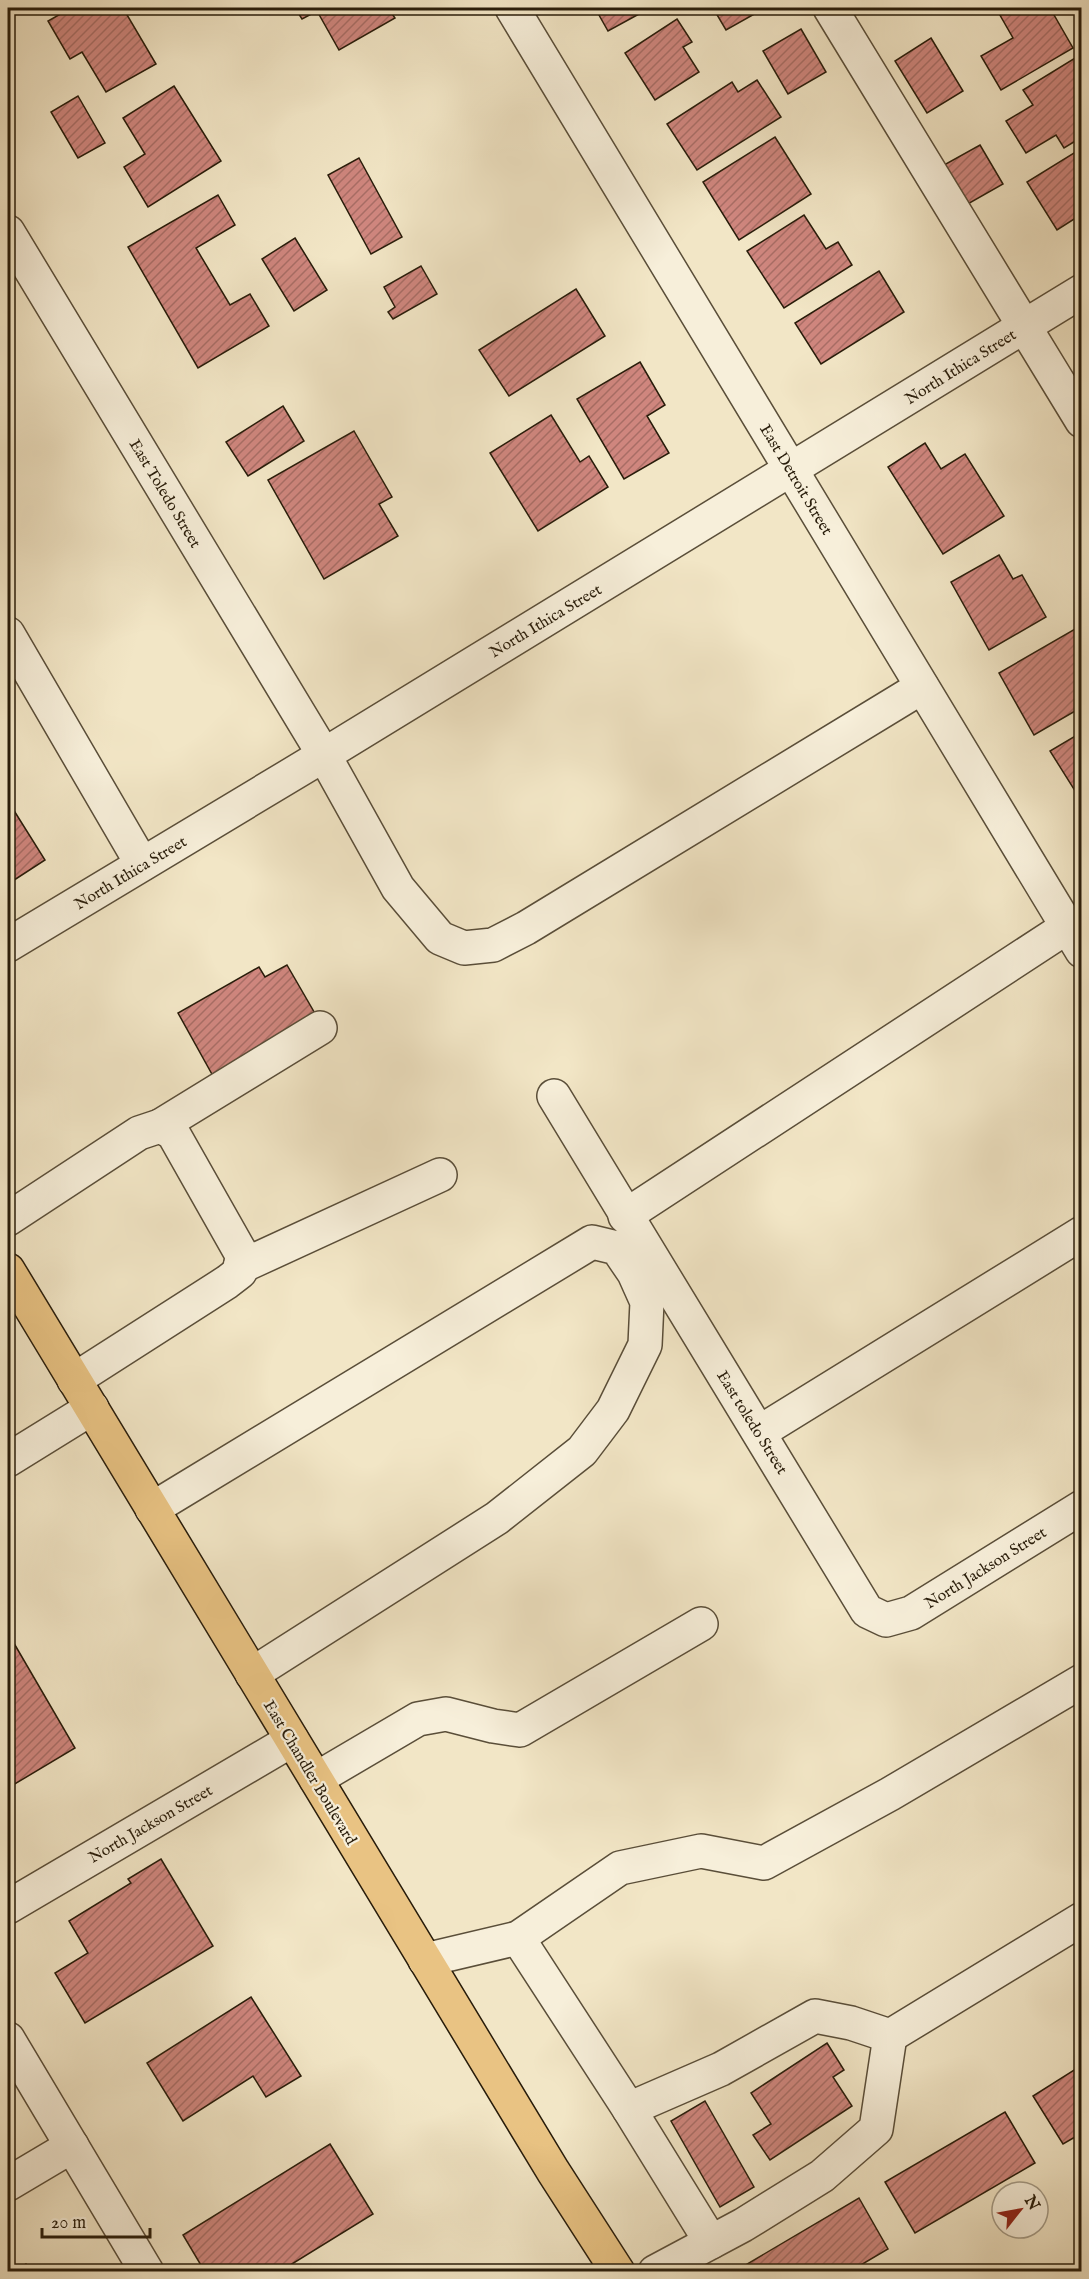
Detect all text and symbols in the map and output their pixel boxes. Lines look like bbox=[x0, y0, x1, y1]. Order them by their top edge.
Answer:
street label: North Ithica Street bbox=[902, 325, 1021, 410]
street label: East Detroit Street bbox=[754, 421, 836, 539]
street label: East Toledo Street bbox=[124, 436, 205, 553]
street label: North Ithica Street bbox=[486, 580, 606, 663]
street label: North Ithica Street bbox=[71, 832, 191, 915]
street label: East toledo Street bbox=[711, 1367, 791, 1479]
street label: North Jackson Street bbox=[921, 1523, 1051, 1614]
street label: East Chandler Boulevard bbox=[258, 1697, 361, 1849]
street label: North Jackson Street bbox=[85, 1781, 217, 1868]
north arrow bbox=[990, 2180, 1050, 2240]
text: N bbox=[1018, 2191, 1043, 2215]
scale bar bbox=[42, 2201, 150, 2239]
text: 20 m bbox=[51, 2212, 86, 2235]

